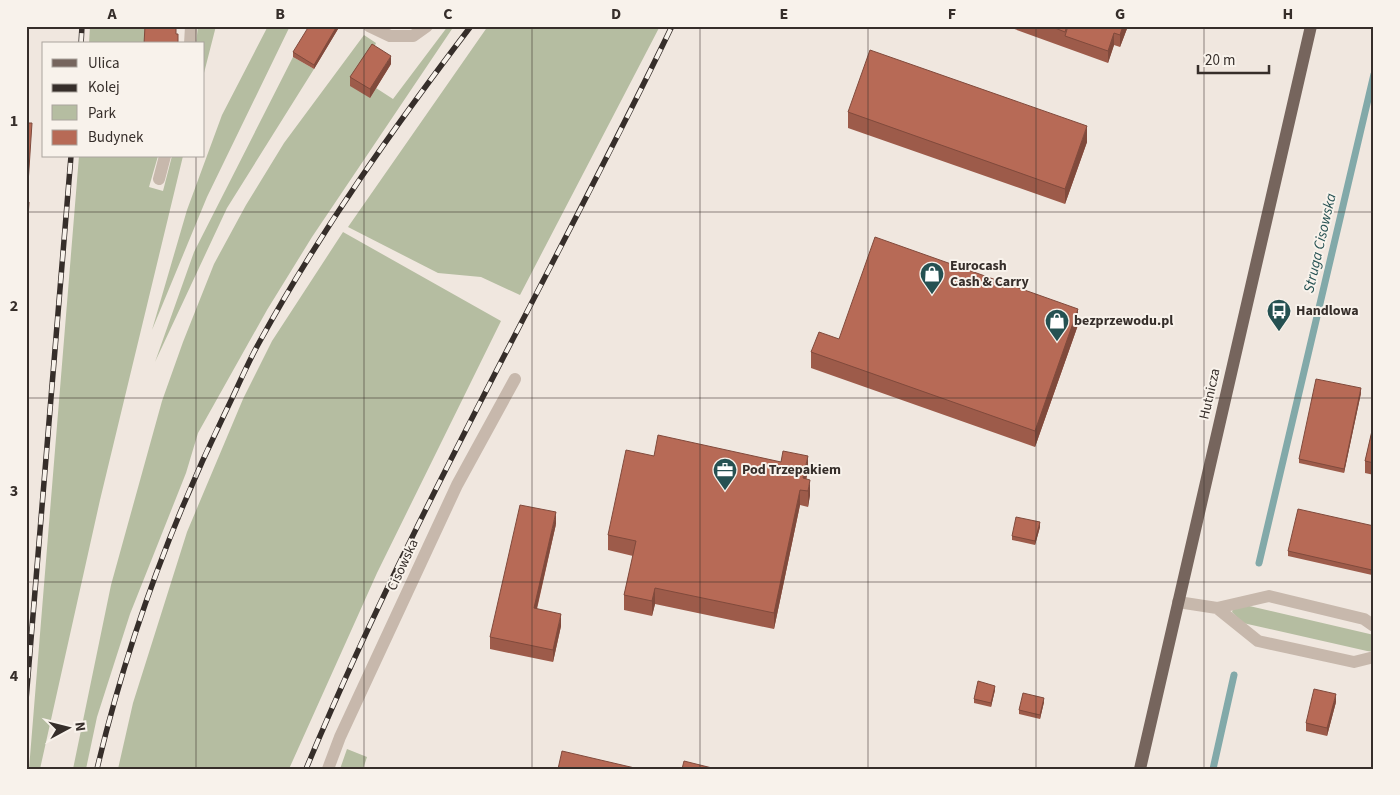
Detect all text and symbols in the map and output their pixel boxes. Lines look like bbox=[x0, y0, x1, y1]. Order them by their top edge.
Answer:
text: A bbox=[106, 3, 117, 25]
text: B bbox=[275, 3, 285, 25]
text: C bbox=[443, 3, 453, 25]
text: D bbox=[611, 3, 621, 25]
text: E bbox=[780, 3, 788, 25]
text: F bbox=[948, 3, 956, 25]
text: G bbox=[1115, 3, 1125, 25]
text: H bbox=[1283, 3, 1293, 25]
legend bbox=[42, 42, 205, 158]
scale bar bbox=[1198, 42, 1269, 74]
text: 20 m bbox=[1205, 50, 1235, 71]
text: Ulica bbox=[88, 53, 119, 74]
text: Kolej bbox=[88, 77, 120, 98]
text: Park bbox=[88, 103, 117, 124]
text: 1 bbox=[10, 110, 18, 132]
text: Budynek bbox=[88, 127, 144, 148]
water label: Struga Cisowska bbox=[1298, 191, 1342, 295]
place label: Eurocash Cash & Carry bbox=[950, 256, 1029, 292]
shop icon: Eurocash Cash & Carry bbox=[919, 261, 945, 295]
text: 2 bbox=[10, 295, 18, 317]
bus stop icon: Handlowa bbox=[1266, 298, 1292, 332]
place label: Handlowa bbox=[1296, 301, 1359, 321]
shop icon: bezprzewodu.pl bbox=[1044, 308, 1070, 342]
place label: bezprzewodu.pl bbox=[1074, 311, 1173, 331]
street label: Hutnicza bbox=[1194, 367, 1226, 421]
office icon: Pod Trzepakiem bbox=[712, 457, 738, 491]
place label: Pod Trzepakiem bbox=[742, 460, 841, 480]
text: 3 bbox=[10, 480, 18, 502]
street label: Cisowska bbox=[382, 536, 424, 594]
text: 4 bbox=[10, 665, 19, 687]
north arrow bbox=[42, 702, 92, 752]
text: N bbox=[69, 721, 90, 732]

